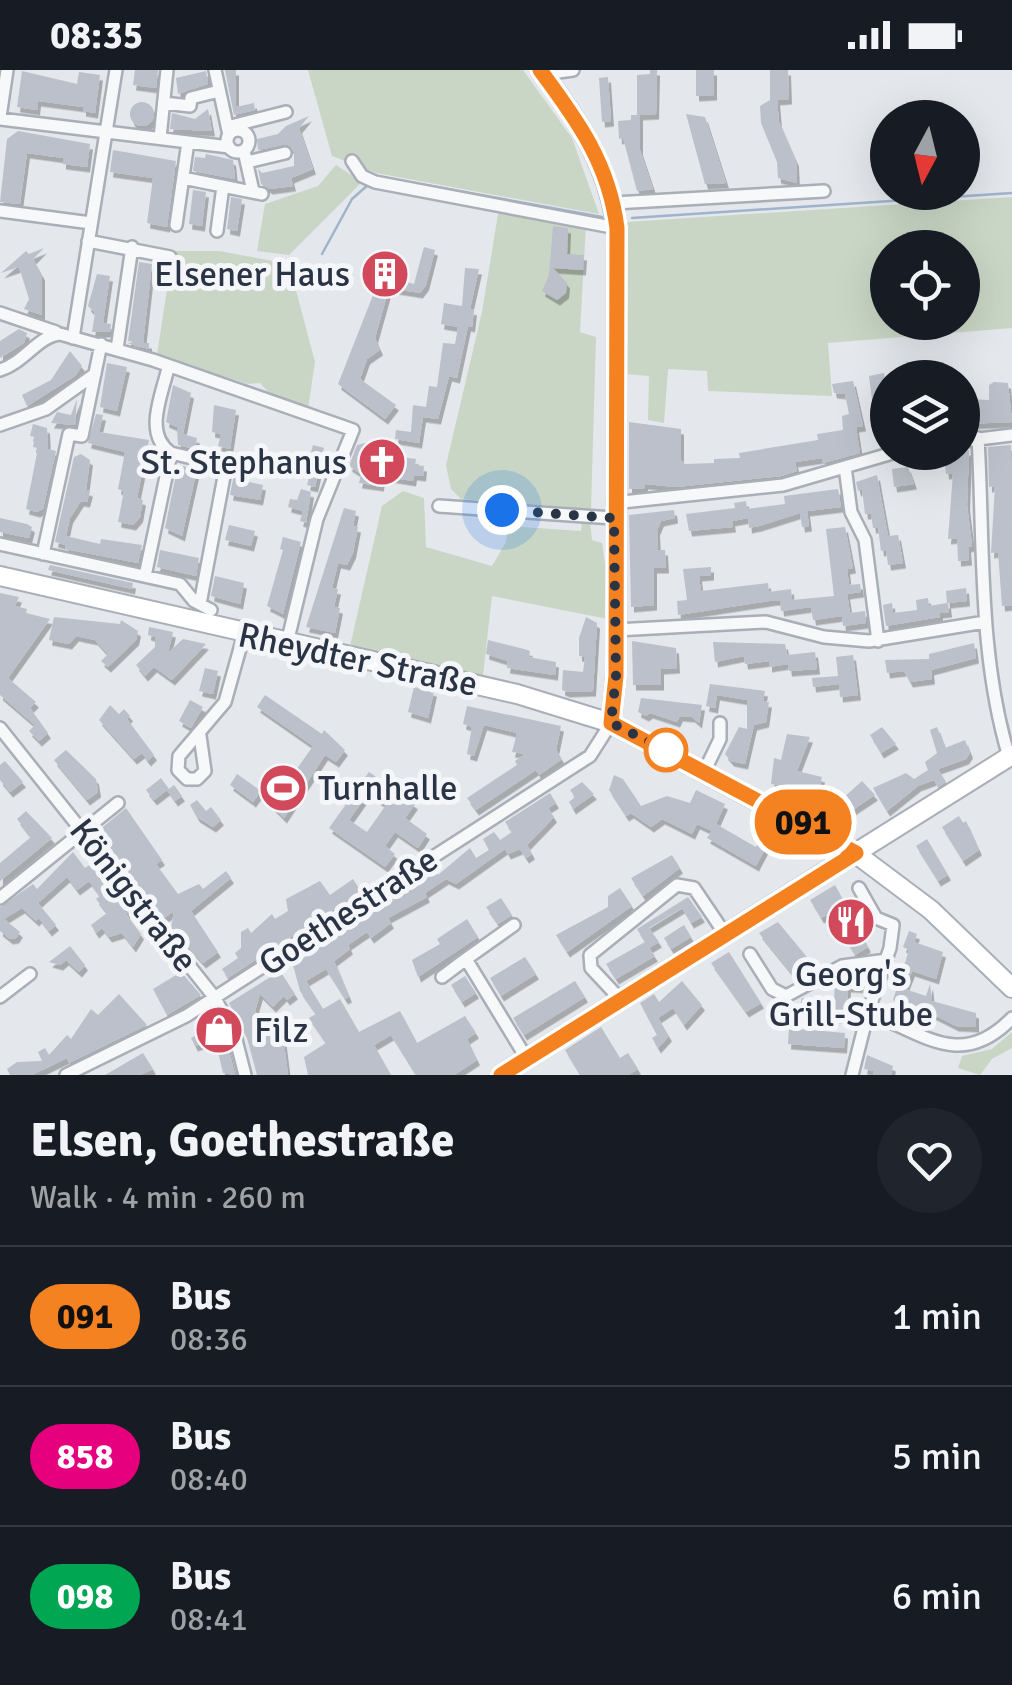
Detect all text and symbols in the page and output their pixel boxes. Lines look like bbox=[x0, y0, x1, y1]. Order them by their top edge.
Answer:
text: 08:35 bbox=[50, 12, 143, 59]
north arrow bbox=[870, 100, 980, 210]
map controls bbox=[870, 100, 980, 470]
button: locate bbox=[870, 230, 980, 340]
building icon: Elsener Haus bbox=[359, 248, 411, 300]
place label: Elsener Haus bbox=[154, 253, 350, 296]
button: layers bbox=[870, 360, 980, 470]
church icon: St. Stephanus bbox=[356, 436, 408, 488]
place label: St. Stephanus bbox=[141, 441, 347, 484]
your location bbox=[477, 485, 527, 535]
street label: Rheydter Straße bbox=[234, 613, 481, 706]
unlabelled marker bbox=[645, 729, 687, 771]
sports icon: Turnhalle bbox=[257, 762, 309, 814]
place label: Turnhalle bbox=[318, 767, 458, 810]
line badge: 091 bbox=[746, 790, 860, 854]
text: 091 bbox=[775, 801, 831, 844]
street label: Königstraße bbox=[60, 810, 207, 981]
street label: Goethestraße bbox=[251, 838, 446, 985]
restaurant icon: Georg's Grill-Stube bbox=[825, 896, 877, 948]
place label: Georg's Grill-Stube bbox=[769, 953, 933, 1036]
shop icon: Filz bbox=[193, 1004, 245, 1056]
place label: Filz bbox=[254, 1009, 308, 1052]
button: heart bbox=[877, 1108, 982, 1213]
text: Elsen, Goethestraße bbox=[30, 1111, 455, 1170]
text: Walk · 4 min · 260 m bbox=[30, 1178, 306, 1217]
text: Bus bbox=[170, 1273, 231, 1320]
text: 1 min bbox=[892, 1293, 982, 1340]
text: 091 bbox=[57, 1295, 113, 1338]
text: 08:36 bbox=[170, 1320, 248, 1359]
text: Bus bbox=[170, 1413, 231, 1460]
text: 5 min bbox=[892, 1433, 982, 1480]
text: 858 bbox=[57, 1435, 113, 1478]
text: 08:40 bbox=[170, 1460, 248, 1499]
text: Bus bbox=[170, 1553, 231, 1600]
text: 6 min bbox=[892, 1573, 982, 1620]
text: 098 bbox=[57, 1575, 113, 1618]
text: 08:41 bbox=[170, 1600, 248, 1639]

